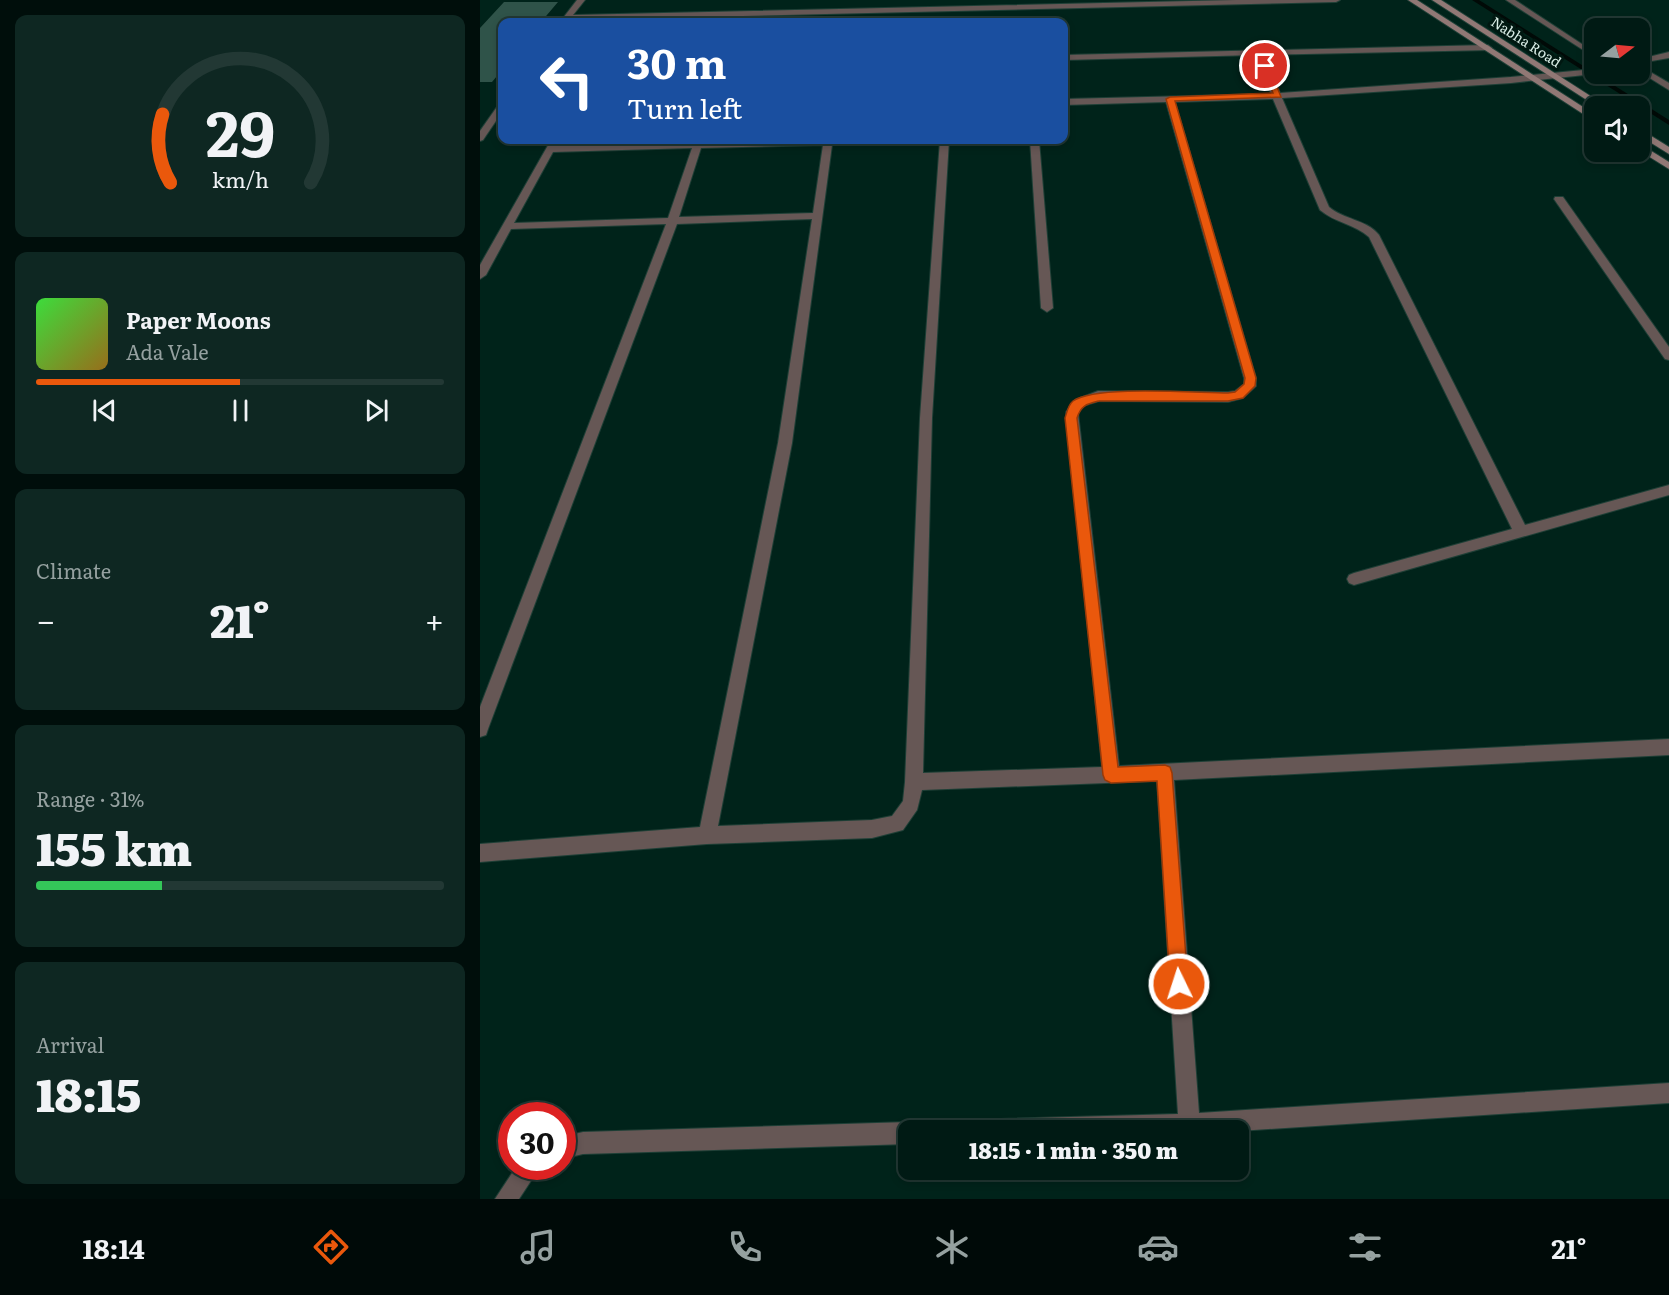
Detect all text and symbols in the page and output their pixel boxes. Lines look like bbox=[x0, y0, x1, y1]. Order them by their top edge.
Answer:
street label: Nabha Road bbox=[1488, 11, 1566, 72]
north arrow bbox=[1584, 18, 1650, 84]
map controls bbox=[1584, 18, 1650, 162]
text: 30 m bbox=[627, 30, 727, 92]
pin bbox=[1239, 40, 1290, 91]
icon: left bbox=[528, 42, 606, 120]
icon: arrive bbox=[1248, 49, 1281, 82]
text: 29 bbox=[205, 84, 275, 176]
text: Turn left bbox=[627, 87, 742, 127]
button: sound bbox=[1584, 96, 1650, 162]
text: km/h bbox=[211, 163, 269, 195]
text: Paper Moons bbox=[126, 303, 271, 336]
text: Ada Vale bbox=[126, 336, 209, 366]
icon: previous bbox=[88, 394, 121, 427]
icon: pause bbox=[224, 394, 257, 427]
icon: next bbox=[360, 394, 393, 427]
text: Climate bbox=[36, 555, 111, 585]
text: 21° bbox=[210, 585, 270, 652]
text: − bbox=[36, 594, 55, 643]
text: + bbox=[425, 594, 444, 643]
text: Range · 31% bbox=[36, 783, 145, 813]
text: 155 km bbox=[36, 813, 192, 880]
position arrow bbox=[1147, 952, 1211, 1016]
text: Arrival bbox=[36, 1029, 104, 1059]
text: 18:15 bbox=[36, 1059, 141, 1126]
speed limit sign: 30 bbox=[498, 1102, 576, 1180]
text: 18:15 · 1 min · 350 m bbox=[969, 1133, 1178, 1166]
icon: directions bbox=[310, 1226, 352, 1268]
icon: music bbox=[517, 1226, 559, 1268]
icon: phone bbox=[724, 1226, 766, 1268]
icon: climate bbox=[931, 1226, 973, 1268]
icon: car bbox=[1137, 1226, 1179, 1268]
icon: filters bbox=[1344, 1226, 1386, 1268]
text: 18:14 bbox=[82, 1227, 145, 1267]
text: 21° bbox=[1551, 1227, 1587, 1267]

